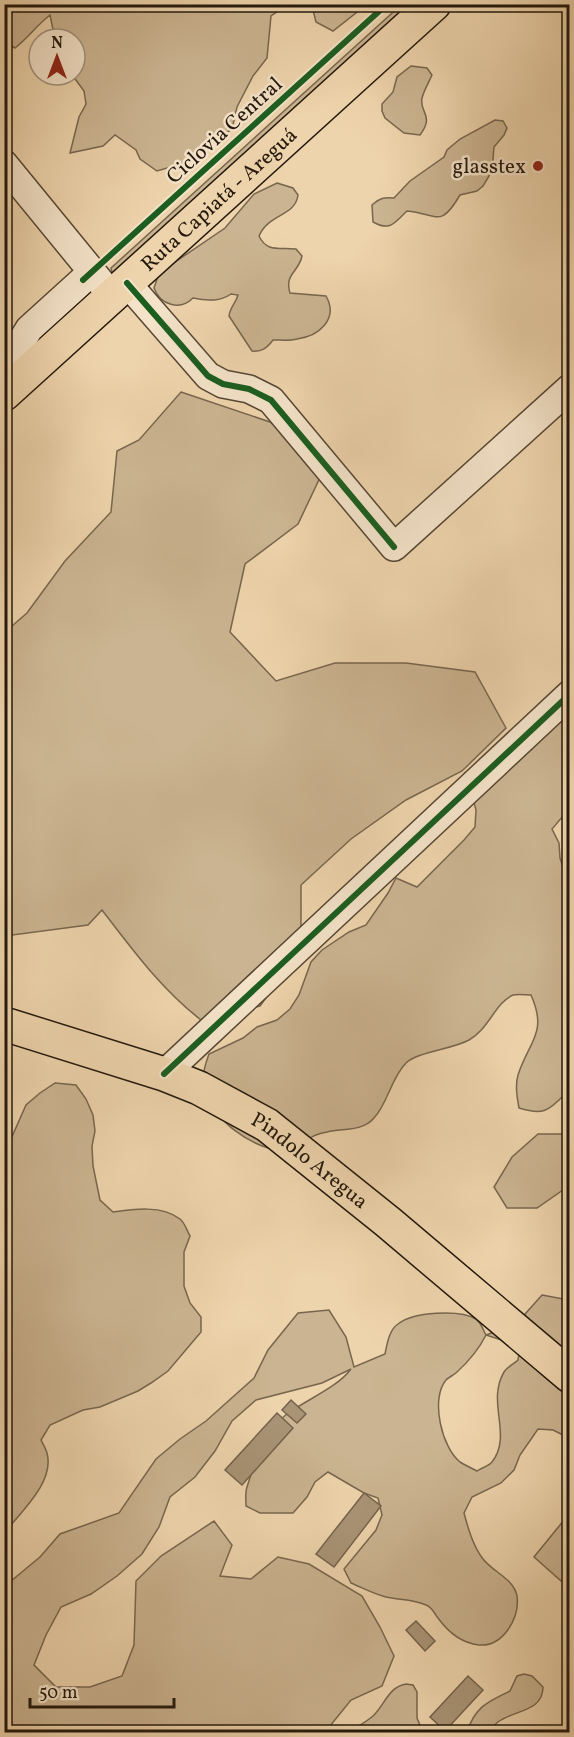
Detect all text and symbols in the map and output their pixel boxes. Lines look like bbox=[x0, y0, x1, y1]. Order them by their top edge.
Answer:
north arrow bbox=[27, 27, 87, 87]
text: N bbox=[51, 33, 63, 55]
street label: Ciclovia Central bbox=[161, 71, 289, 191]
street label: Ruta Capiatá - Areguá bbox=[135, 122, 304, 279]
place label: glasstex bbox=[453, 153, 526, 182]
marker: glasstex bbox=[531, 159, 545, 173]
street label: Pindolo Aregua bbox=[245, 1106, 374, 1217]
scale bar bbox=[30, 1671, 174, 1709]
text: 50 m bbox=[39, 1681, 78, 1706]

